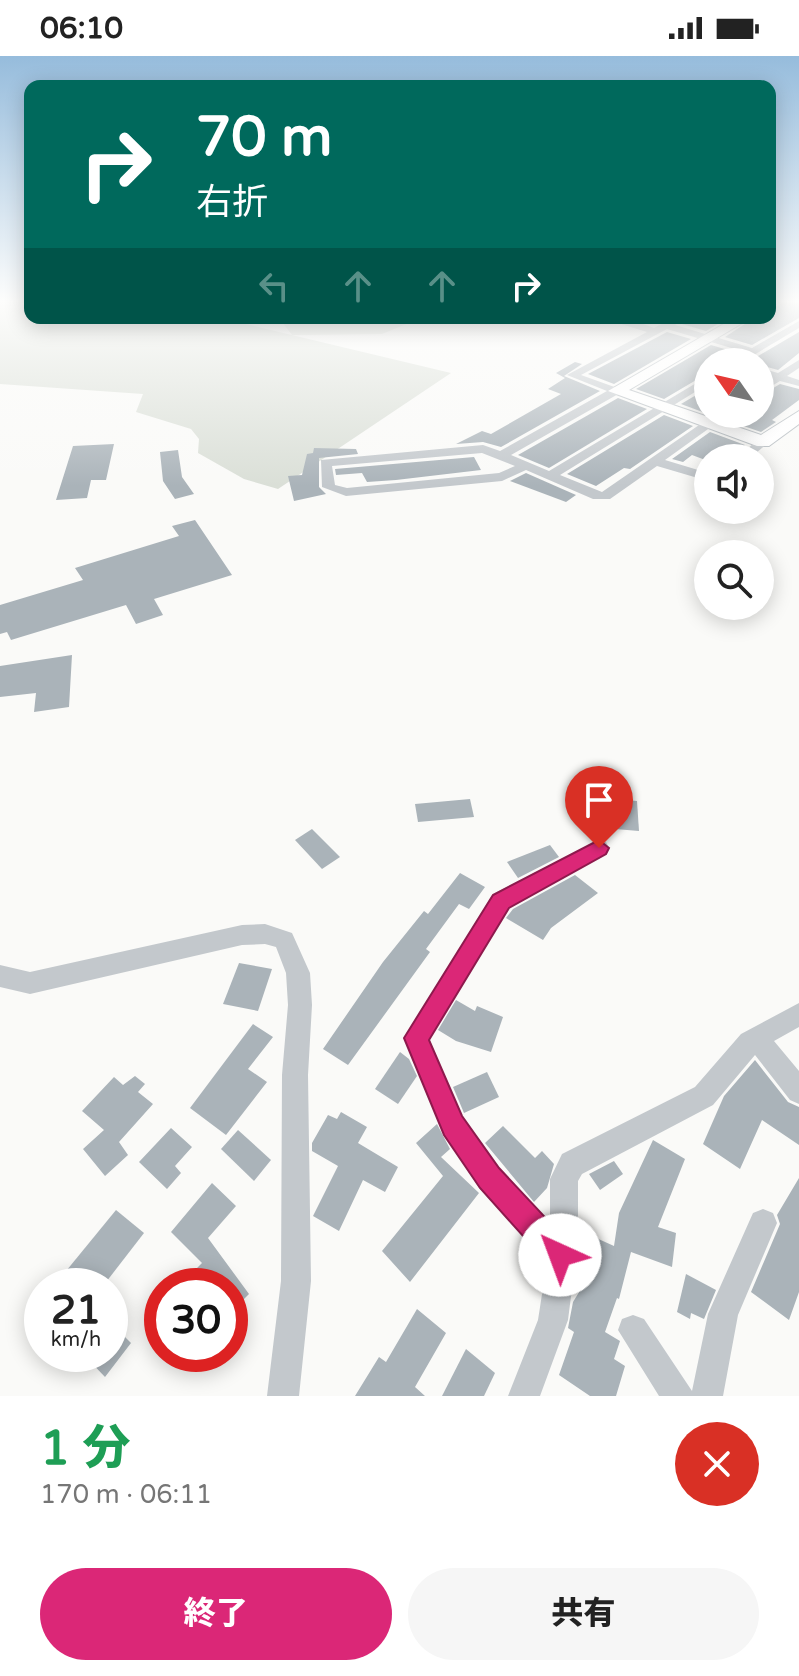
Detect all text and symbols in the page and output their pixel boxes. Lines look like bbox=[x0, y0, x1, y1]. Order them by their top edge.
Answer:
text: 06:10 bbox=[40, 10, 123, 47]
text: 70 m bbox=[196, 104, 332, 171]
icon: right bbox=[64, 112, 168, 216]
text: 右折 bbox=[196, 181, 268, 224]
icon: left bbox=[252, 264, 296, 308]
icon: ahead bbox=[336, 264, 380, 308]
icon: ahead bbox=[420, 264, 464, 308]
icon: right bbox=[504, 264, 548, 308]
north arrow bbox=[694, 348, 774, 428]
map controls bbox=[694, 348, 774, 620]
button: sound bbox=[694, 444, 774, 524]
button: search bbox=[694, 540, 774, 620]
pin bbox=[565, 766, 633, 848]
icon: arrive bbox=[577, 778, 621, 822]
position arrow bbox=[518, 1213, 602, 1297]
speed limit sign: 30 bbox=[144, 1268, 248, 1372]
text: 21 bbox=[51, 1286, 101, 1334]
text: km/h bbox=[51, 1328, 101, 1352]
text: 1 分 bbox=[40, 1420, 131, 1478]
button: close bbox=[675, 1422, 759, 1506]
text: 170 m · 06:11 bbox=[40, 1479, 212, 1510]
button: 終了 bbox=[40, 1568, 392, 1660]
button: 共有 bbox=[408, 1568, 759, 1660]

